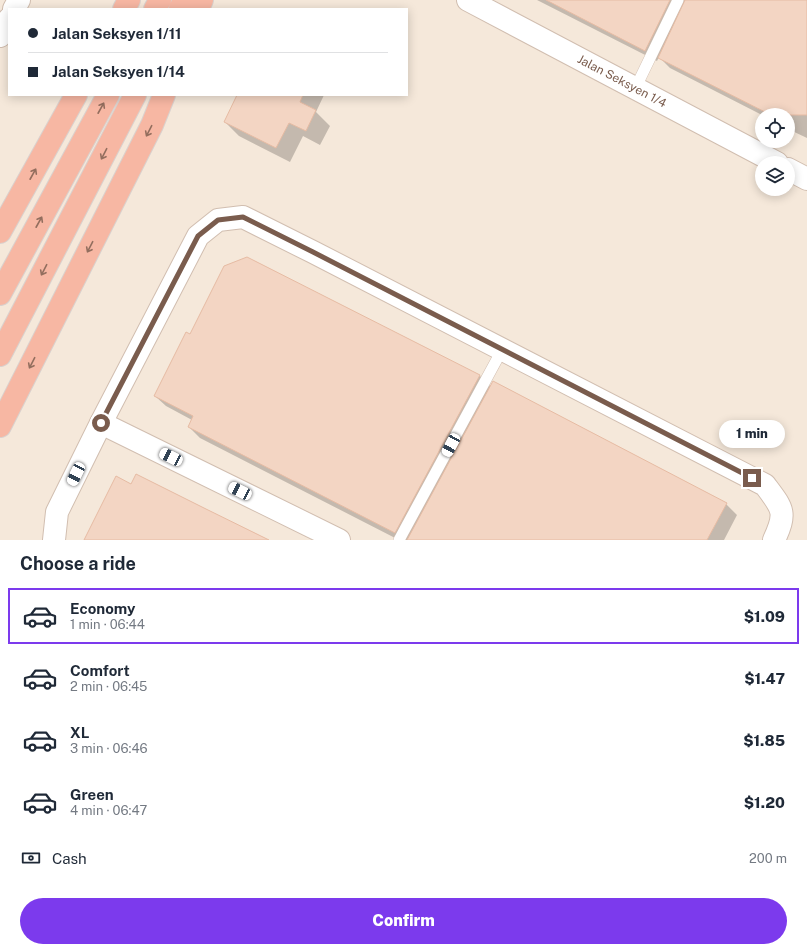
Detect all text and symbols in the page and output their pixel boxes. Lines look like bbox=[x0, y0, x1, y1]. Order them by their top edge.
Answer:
text: Jalan Seksyen 1/11 bbox=[52, 25, 182, 42]
street label: Jalan Seksyen 1/4 bbox=[575, 52, 669, 111]
text: Jalan Seksyen 1/14 bbox=[52, 63, 185, 80]
one-way arrow bbox=[97, 102, 105, 114]
map controls bbox=[755, 108, 795, 196]
button: locate bbox=[755, 108, 795, 148]
one-way arrow bbox=[145, 125, 152, 137]
one-way arrow bbox=[100, 148, 107, 160]
button: layers bbox=[755, 156, 795, 196]
one-way arrow bbox=[29, 168, 37, 180]
one-way arrow bbox=[35, 217, 43, 229]
one-way arrow bbox=[86, 241, 94, 253]
one-way arrow bbox=[40, 264, 47, 276]
one-way arrow bbox=[28, 357, 35, 369]
route start bbox=[92, 414, 110, 432]
callout: 1 min bbox=[719, 420, 785, 448]
text: 1 min bbox=[736, 426, 768, 441]
car bbox=[440, 432, 462, 458]
car bbox=[158, 446, 184, 468]
car bbox=[65, 461, 87, 487]
route end bbox=[743, 469, 761, 487]
car bbox=[227, 480, 253, 502]
text: Choose a ride bbox=[20, 553, 136, 574]
icon: car bbox=[22, 598, 58, 634]
text: Economy bbox=[70, 600, 135, 617]
text: $1.09 bbox=[744, 608, 785, 625]
text: 1 min · 06:44 bbox=[70, 617, 145, 632]
icon: car bbox=[22, 660, 58, 696]
text: Comfort bbox=[70, 662, 130, 679]
text: $1.47 bbox=[744, 670, 785, 687]
text: 2 min · 06:45 bbox=[70, 679, 147, 694]
icon: car bbox=[22, 722, 58, 758]
text: XL bbox=[70, 724, 89, 741]
text: $1.85 bbox=[743, 732, 785, 749]
text: 3 min · 06:46 bbox=[70, 741, 148, 756]
icon: car bbox=[22, 784, 58, 820]
text: Green bbox=[70, 786, 114, 803]
text: $1.20 bbox=[744, 794, 785, 811]
text: 4 min · 06:47 bbox=[70, 803, 147, 818]
icon: cash bbox=[20, 847, 42, 869]
text: Cash bbox=[52, 850, 87, 867]
text: 200 m bbox=[749, 851, 787, 866]
button: Confirm bbox=[20, 898, 787, 944]

